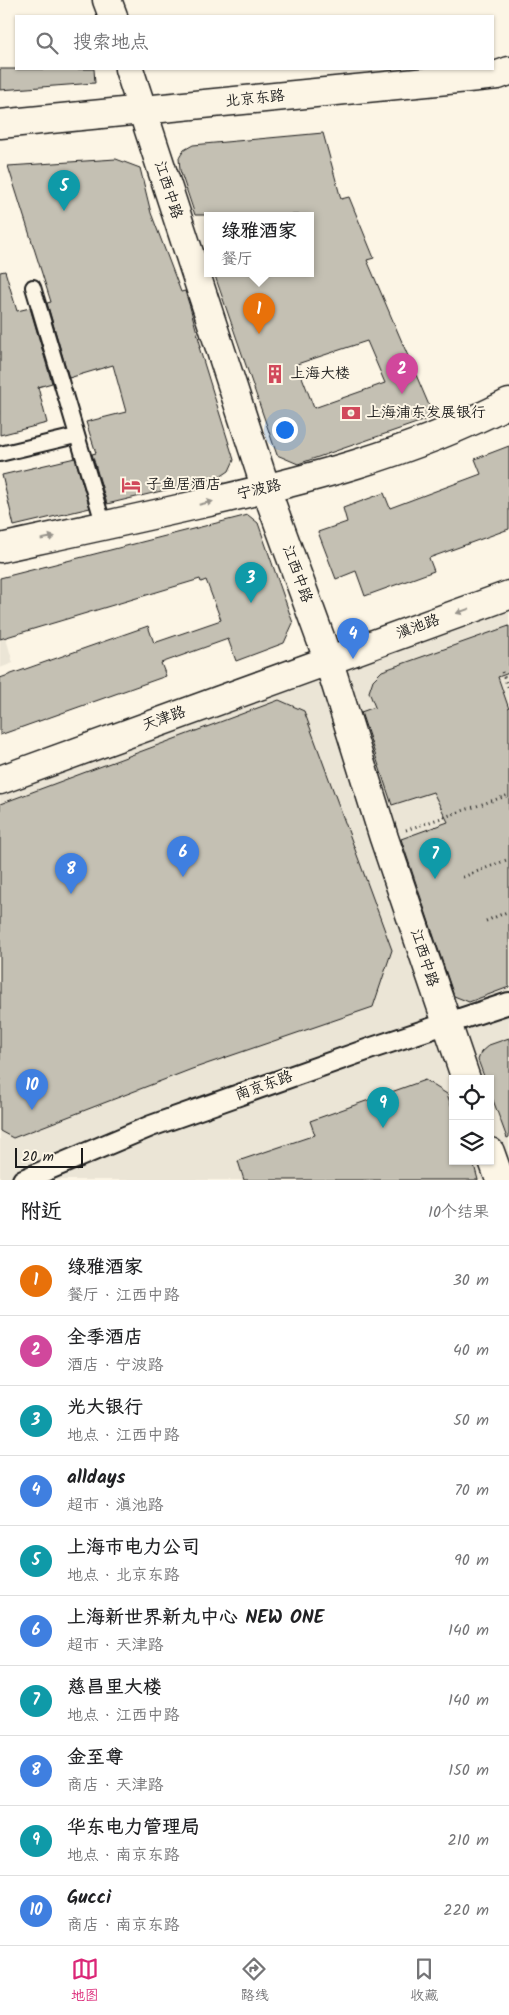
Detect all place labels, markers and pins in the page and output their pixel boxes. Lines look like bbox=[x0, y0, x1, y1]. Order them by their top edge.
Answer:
pin: 5 bbox=[48, 170, 80, 211]
pin: 1 bbox=[243, 293, 275, 334]
pin: 2 bbox=[386, 353, 418, 394]
place label: 上海大楼 bbox=[290, 362, 350, 386]
building icon: 上海大楼 bbox=[264, 363, 286, 385]
place label: 上海浦东发展银行 bbox=[366, 401, 486, 425]
bank icon: 上海浦东发展银行 bbox=[340, 402, 362, 424]
place label: 子鱼居酒店 bbox=[146, 473, 221, 497]
hotel icon: 子鱼居酒店 bbox=[120, 474, 142, 496]
pin: 3 bbox=[235, 562, 267, 603]
pin: 4 bbox=[337, 618, 369, 659]
pin: 6 bbox=[167, 836, 199, 877]
pin: 7 bbox=[419, 838, 451, 879]
pin: 8 bbox=[55, 853, 87, 894]
pin: 10 bbox=[16, 1069, 48, 1110]
pin: 9 bbox=[367, 1087, 399, 1128]

